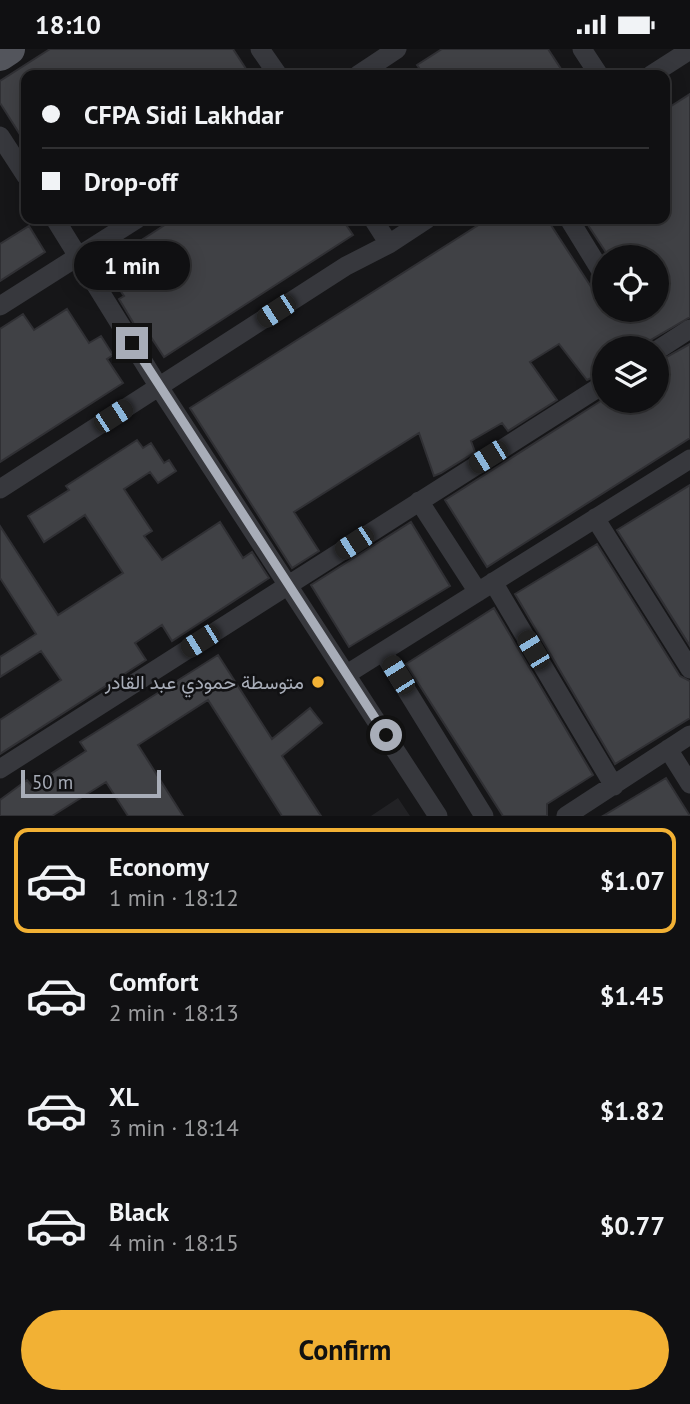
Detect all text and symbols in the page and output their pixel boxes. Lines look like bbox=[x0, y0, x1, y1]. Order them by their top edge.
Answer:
text: 18:10 bbox=[35, 8, 101, 41]
text: CFPA Sidi Lakhdar bbox=[84, 98, 283, 131]
text: Drop-off bbox=[84, 165, 178, 198]
callout: 1 min bbox=[74, 241, 190, 291]
map controls bbox=[592, 245, 669, 413]
button: locate bbox=[592, 245, 669, 322]
text: 1 min bbox=[104, 251, 160, 280]
car bbox=[253, 291, 300, 331]
route end bbox=[116, 327, 148, 359]
button: layers bbox=[592, 336, 669, 413]
car bbox=[90, 396, 137, 436]
car bbox=[465, 437, 512, 477]
car bbox=[331, 523, 378, 563]
car bbox=[177, 621, 224, 661]
car bbox=[514, 627, 553, 673]
car bbox=[378, 652, 419, 698]
place label: متوسطة حمودي عبد القادر bbox=[104, 670, 304, 698]
marker: متوسطة حمودي عبد القادر bbox=[310, 674, 326, 690]
route start bbox=[370, 719, 402, 751]
scale bar bbox=[21, 767, 161, 799]
text: 50 m bbox=[32, 770, 73, 794]
icon: car bbox=[25, 849, 88, 912]
text: Economy bbox=[109, 850, 209, 883]
text: $1.07 bbox=[600, 864, 665, 897]
text: 1 min · 18:12 bbox=[109, 883, 239, 912]
icon: car bbox=[25, 964, 88, 1027]
text: Comfort bbox=[109, 965, 199, 998]
text: $1.45 bbox=[600, 979, 665, 1012]
text: 2 min · 18:13 bbox=[109, 998, 239, 1027]
icon: car bbox=[25, 1079, 88, 1142]
text: XL bbox=[109, 1080, 139, 1113]
text: $1.82 bbox=[600, 1094, 665, 1127]
text: 3 min · 18:14 bbox=[109, 1113, 239, 1142]
icon: car bbox=[25, 1194, 88, 1257]
text: Black bbox=[109, 1195, 169, 1228]
text: $0.77 bbox=[600, 1209, 665, 1242]
text: 4 min · 18:15 bbox=[109, 1228, 239, 1257]
button: Confirm bbox=[21, 1310, 669, 1390]

